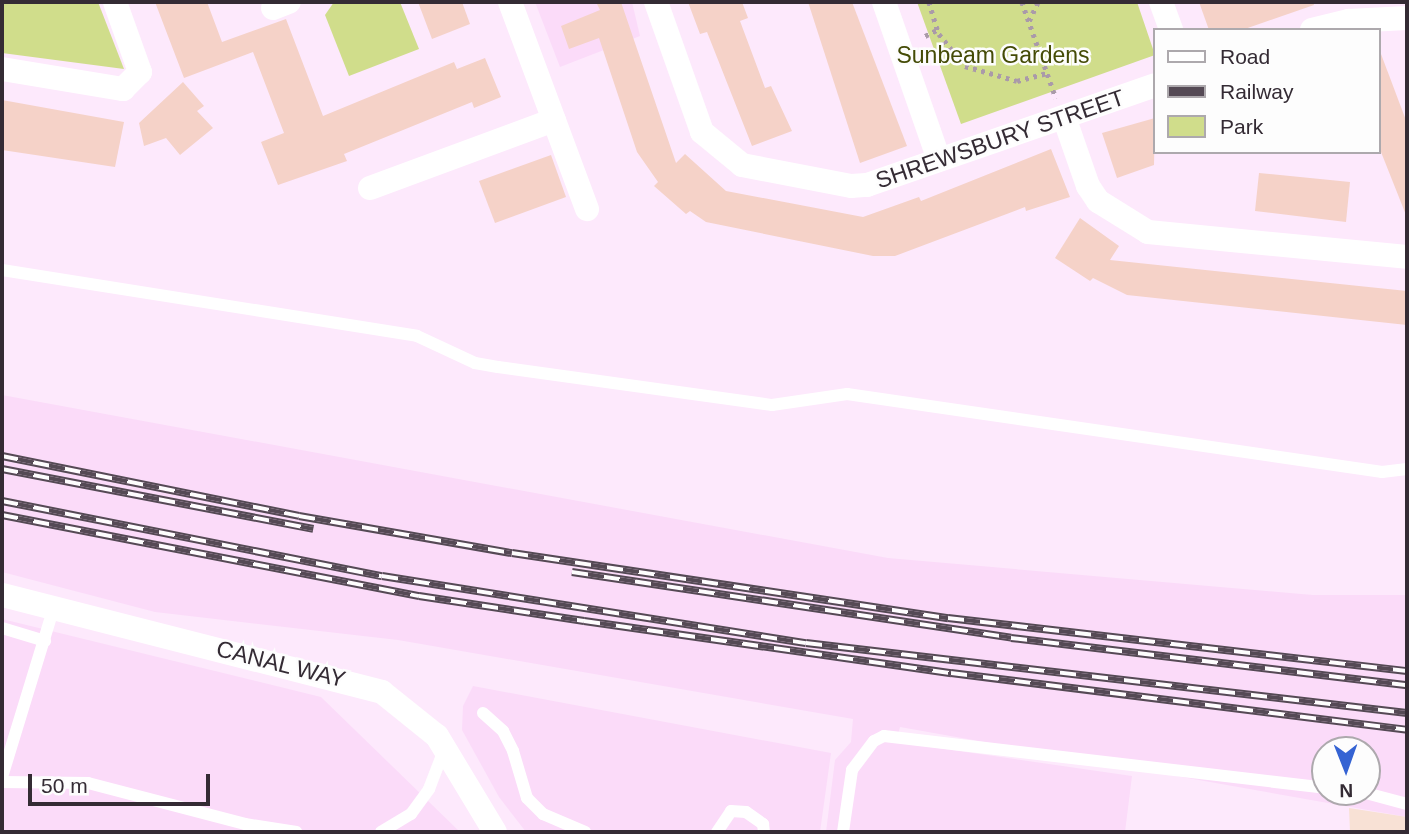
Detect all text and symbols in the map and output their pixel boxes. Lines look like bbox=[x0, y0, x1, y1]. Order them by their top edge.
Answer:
legend bbox=[1154, 28, 1381, 154]
park label: Sunbeam Gardens bbox=[896, 41, 1090, 69]
text: Road bbox=[1220, 45, 1270, 68]
text: Railway bbox=[1220, 80, 1294, 103]
street label: SHREWSBURY STREET bbox=[872, 83, 1128, 195]
text: Park bbox=[1220, 115, 1263, 138]
street label: CANAL WAY bbox=[213, 635, 349, 693]
north arrow bbox=[1311, 736, 1381, 806]
scale bar bbox=[32, 760, 214, 804]
text: 50 m bbox=[41, 774, 88, 797]
text: N bbox=[1339, 780, 1353, 801]

